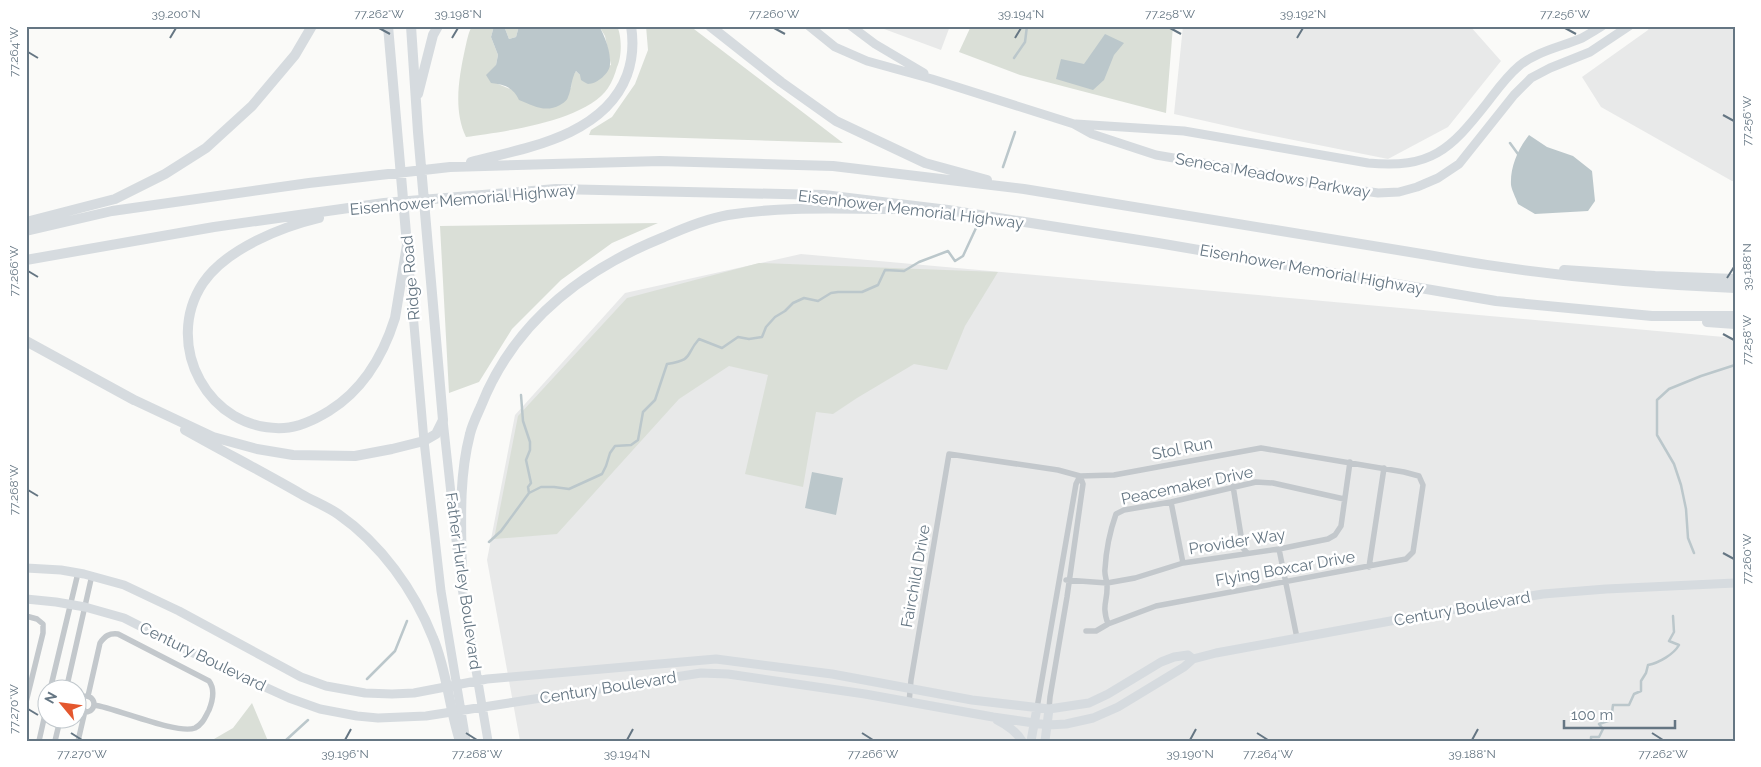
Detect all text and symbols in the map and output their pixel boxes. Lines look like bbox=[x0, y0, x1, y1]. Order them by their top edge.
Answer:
text: 39.200°N bbox=[152, 7, 200, 21]
text: 77.262°W bbox=[354, 7, 404, 21]
text: 39.198°N bbox=[434, 7, 482, 21]
text: 77.260°W bbox=[749, 7, 800, 21]
text: 39.194°N bbox=[998, 7, 1044, 21]
text: 77.258°W bbox=[1145, 7, 1195, 21]
text: 39.192°N bbox=[1280, 7, 1326, 21]
text: 77.256°W bbox=[1540, 7, 1590, 21]
text: 77.264°W bbox=[7, 27, 21, 77]
text: 77.256°W bbox=[1740, 96, 1754, 146]
street label: Seneca Meadows Parkway bbox=[1174, 149, 1372, 202]
street label: Eisenhower Memorial Highway bbox=[349, 180, 577, 219]
street label: Eisenhower Memorial Highway bbox=[797, 186, 1025, 233]
street label: Ridge Road bbox=[397, 234, 424, 321]
street label: Eisenhower Memorial Highway bbox=[1198, 240, 1426, 299]
text: 39.188°N bbox=[1740, 243, 1754, 291]
text: 77.266°W bbox=[7, 245, 21, 296]
text: 77.258°W bbox=[1740, 315, 1754, 365]
street label: Stol Run bbox=[1150, 433, 1214, 464]
street label: Peacemaker Drive bbox=[1119, 462, 1255, 509]
text: 77.268°W bbox=[7, 464, 21, 515]
street label: Father Hurley Boulevard bbox=[442, 491, 485, 671]
street label: Fairchild Drive bbox=[897, 523, 934, 629]
street label: Provider Way bbox=[1187, 524, 1287, 559]
text: 77.260°W bbox=[1740, 533, 1754, 584]
street label: Flying Boxcar Drive bbox=[1214, 547, 1356, 590]
street label: Century Boulevard bbox=[1392, 587, 1532, 630]
street label: Century Boulevard bbox=[137, 618, 269, 695]
street label: Century Boulevard bbox=[538, 667, 678, 708]
north arrow bbox=[38, 680, 88, 730]
text: 77.270°W bbox=[7, 684, 21, 734]
text: N bbox=[41, 689, 60, 706]
scale bar bbox=[1564, 697, 1675, 729]
text: 100 m bbox=[1571, 706, 1613, 724]
text: 77.270°W bbox=[57, 747, 107, 761]
text: 39.196°N bbox=[321, 747, 369, 761]
text: 77.268°W bbox=[452, 747, 503, 761]
text: 39.194°N bbox=[604, 747, 650, 761]
text: 77.266°W bbox=[848, 747, 899, 761]
text: 39.190°N bbox=[1166, 747, 1214, 761]
text: 77.264°W bbox=[1243, 747, 1293, 761]
text: 39.188°N bbox=[1448, 747, 1496, 761]
text: 77.262°W bbox=[1638, 747, 1688, 761]

